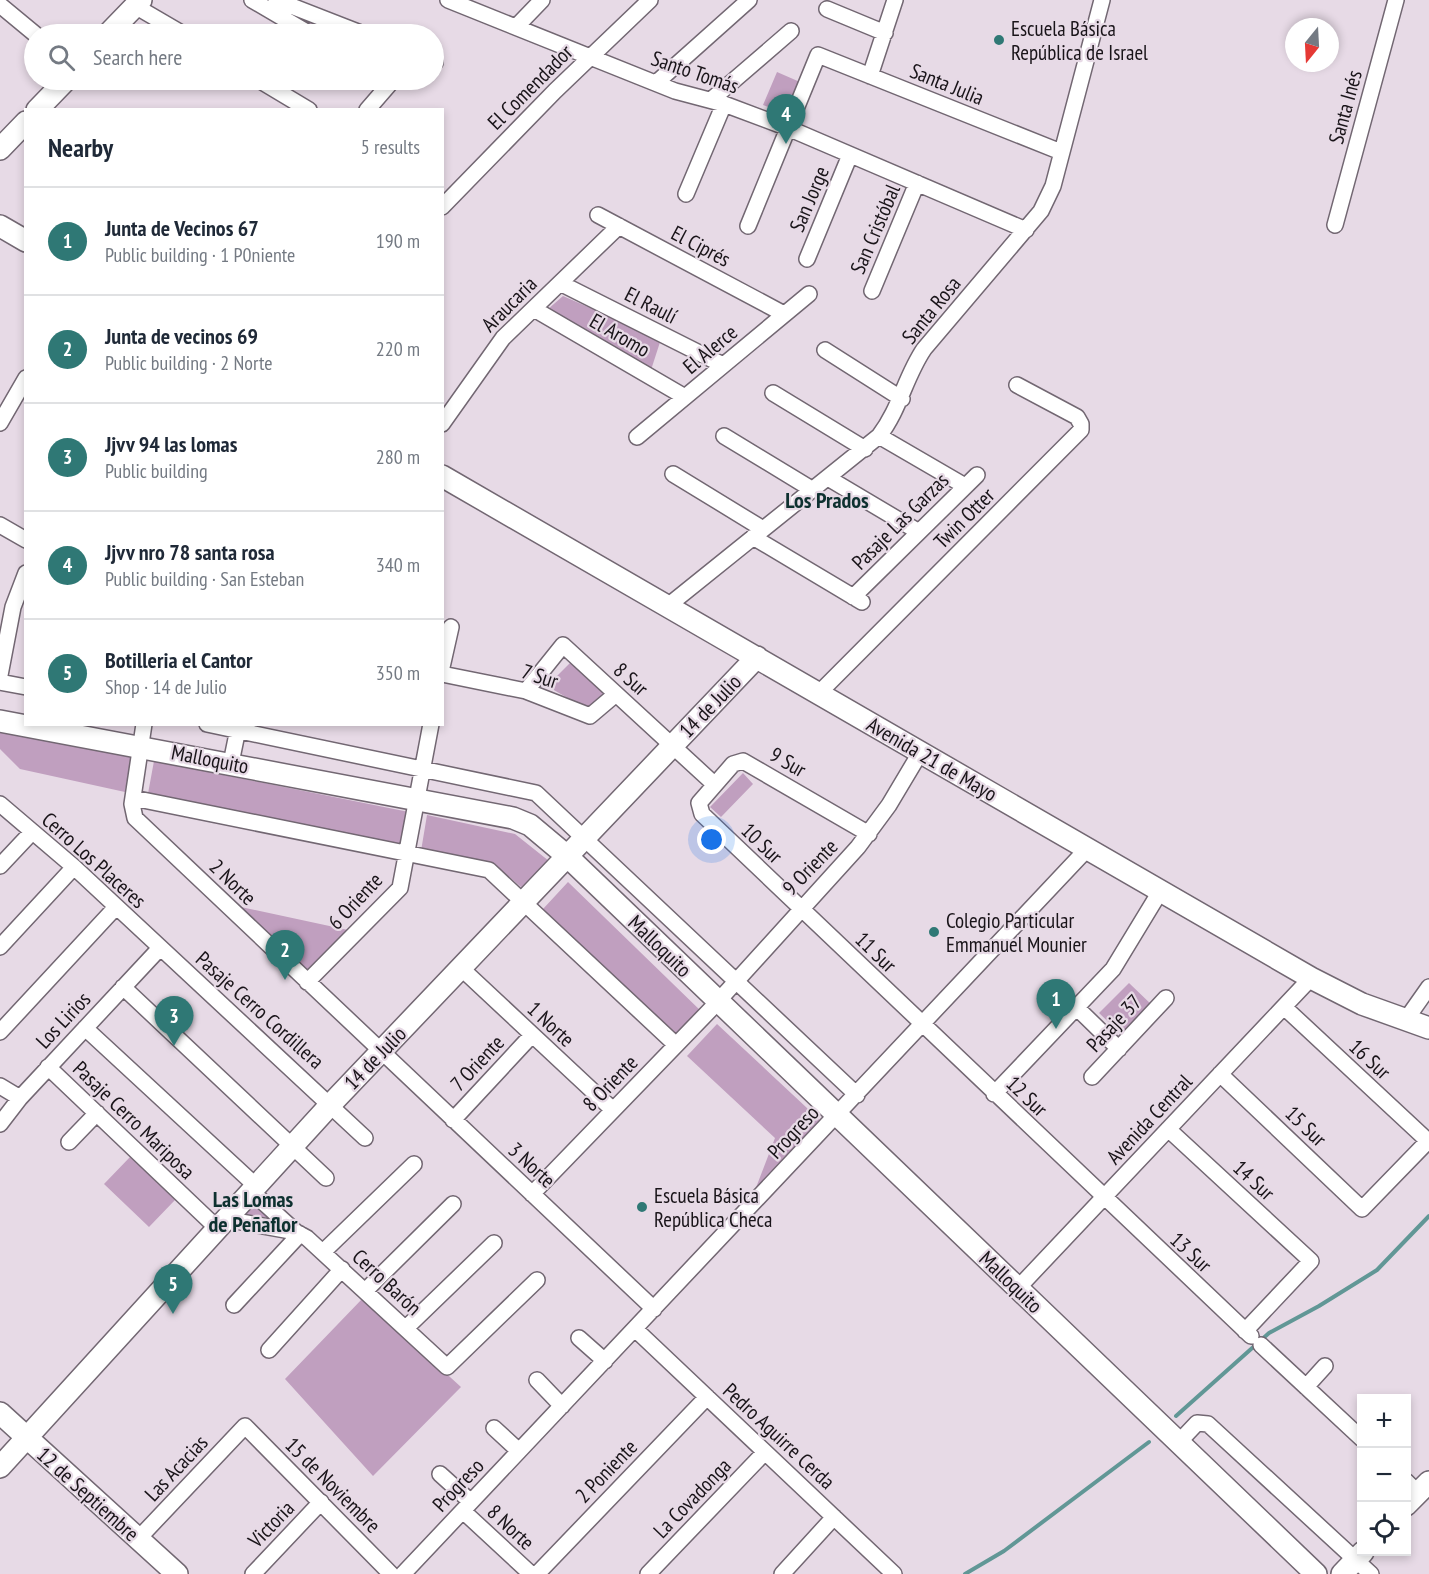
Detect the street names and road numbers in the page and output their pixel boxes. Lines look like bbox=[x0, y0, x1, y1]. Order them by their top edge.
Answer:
street label: El Comendador bbox=[482, 39, 578, 135]
street label: Santo Tomás bbox=[648, 44, 742, 100]
street label: Santa Julia bbox=[906, 57, 988, 111]
street label: Santa Inés bbox=[1322, 67, 1368, 147]
street label: San Jorge bbox=[783, 162, 835, 236]
street label: San Cristóbal bbox=[844, 180, 906, 278]
street label: El Ciprés bbox=[667, 219, 735, 273]
street label: Araucaria bbox=[475, 270, 543, 338]
street label: Santa Rosa bbox=[896, 271, 966, 349]
street label: El Raulí bbox=[620, 280, 682, 330]
street label: El Aromo bbox=[585, 307, 655, 363]
street label: El Alerce bbox=[677, 318, 743, 380]
street label: Pasaje Las Garzas bbox=[846, 467, 954, 575]
street label: Twin Otter bbox=[928, 482, 1000, 554]
street label: 8 Sur bbox=[608, 656, 654, 702]
street label: 7 Sur bbox=[518, 657, 562, 695]
street label: 14 de Julio bbox=[673, 668, 747, 744]
street label: Avenida 21 de Mayo bbox=[862, 711, 1002, 807]
street label: Malloquito bbox=[169, 738, 251, 780]
street label: 9 Sur bbox=[765, 741, 811, 783]
street label: Cerro Los Placeres bbox=[36, 806, 152, 914]
street label: 10 Sur bbox=[736, 817, 789, 869]
street label: 9 Oriente bbox=[777, 833, 843, 901]
street label: 2 Norte bbox=[204, 853, 262, 911]
street label: 6 Oriente bbox=[322, 867, 388, 935]
street label: Malloquito bbox=[623, 909, 697, 983]
street label: 11 Sur bbox=[850, 926, 903, 978]
street label: Pasaje Cerro Cordillera bbox=[190, 945, 330, 1075]
street label: Los Lirios bbox=[30, 986, 96, 1054]
street label: Pasaje 37 bbox=[1080, 988, 1148, 1058]
street label: 1 Norte bbox=[522, 995, 580, 1053]
street label: 14 de Julio bbox=[338, 1020, 412, 1096]
street label: 7 Oriente bbox=[444, 1029, 510, 1097]
street label: 16 Sur bbox=[1344, 1033, 1397, 1085]
street label: 8 Oriente bbox=[577, 1049, 643, 1117]
street label: Pasaje Cerro Mariposa bbox=[67, 1055, 201, 1185]
street label: Avenida Central bbox=[1100, 1068, 1198, 1170]
street label: 12 Sur bbox=[1001, 1070, 1054, 1122]
street label: Progreso bbox=[762, 1100, 824, 1164]
street label: 15 Sur bbox=[1280, 1100, 1333, 1152]
street label: 3 Norte bbox=[503, 1136, 561, 1194]
street label: 14 Sur bbox=[1228, 1154, 1281, 1206]
street label: 13 Sur bbox=[1165, 1226, 1218, 1278]
street label: Cerro Barón bbox=[347, 1243, 427, 1321]
street label: Malloquito bbox=[974, 1245, 1048, 1319]
street label: Pedro Aguirre Cerda bbox=[717, 1377, 841, 1495]
street label: Las Acacias bbox=[139, 1429, 213, 1507]
street label: 15 de Noviembre bbox=[279, 1431, 387, 1539]
street label: 2 Poniente bbox=[569, 1434, 643, 1508]
street label: 12 de Septiembre bbox=[31, 1441, 145, 1547]
street label: La Covadonga bbox=[647, 1452, 737, 1544]
street label: Progreso bbox=[427, 1453, 489, 1517]
street label: Victoria bbox=[241, 1495, 300, 1554]
street label: 8 Norte bbox=[482, 1498, 540, 1556]

